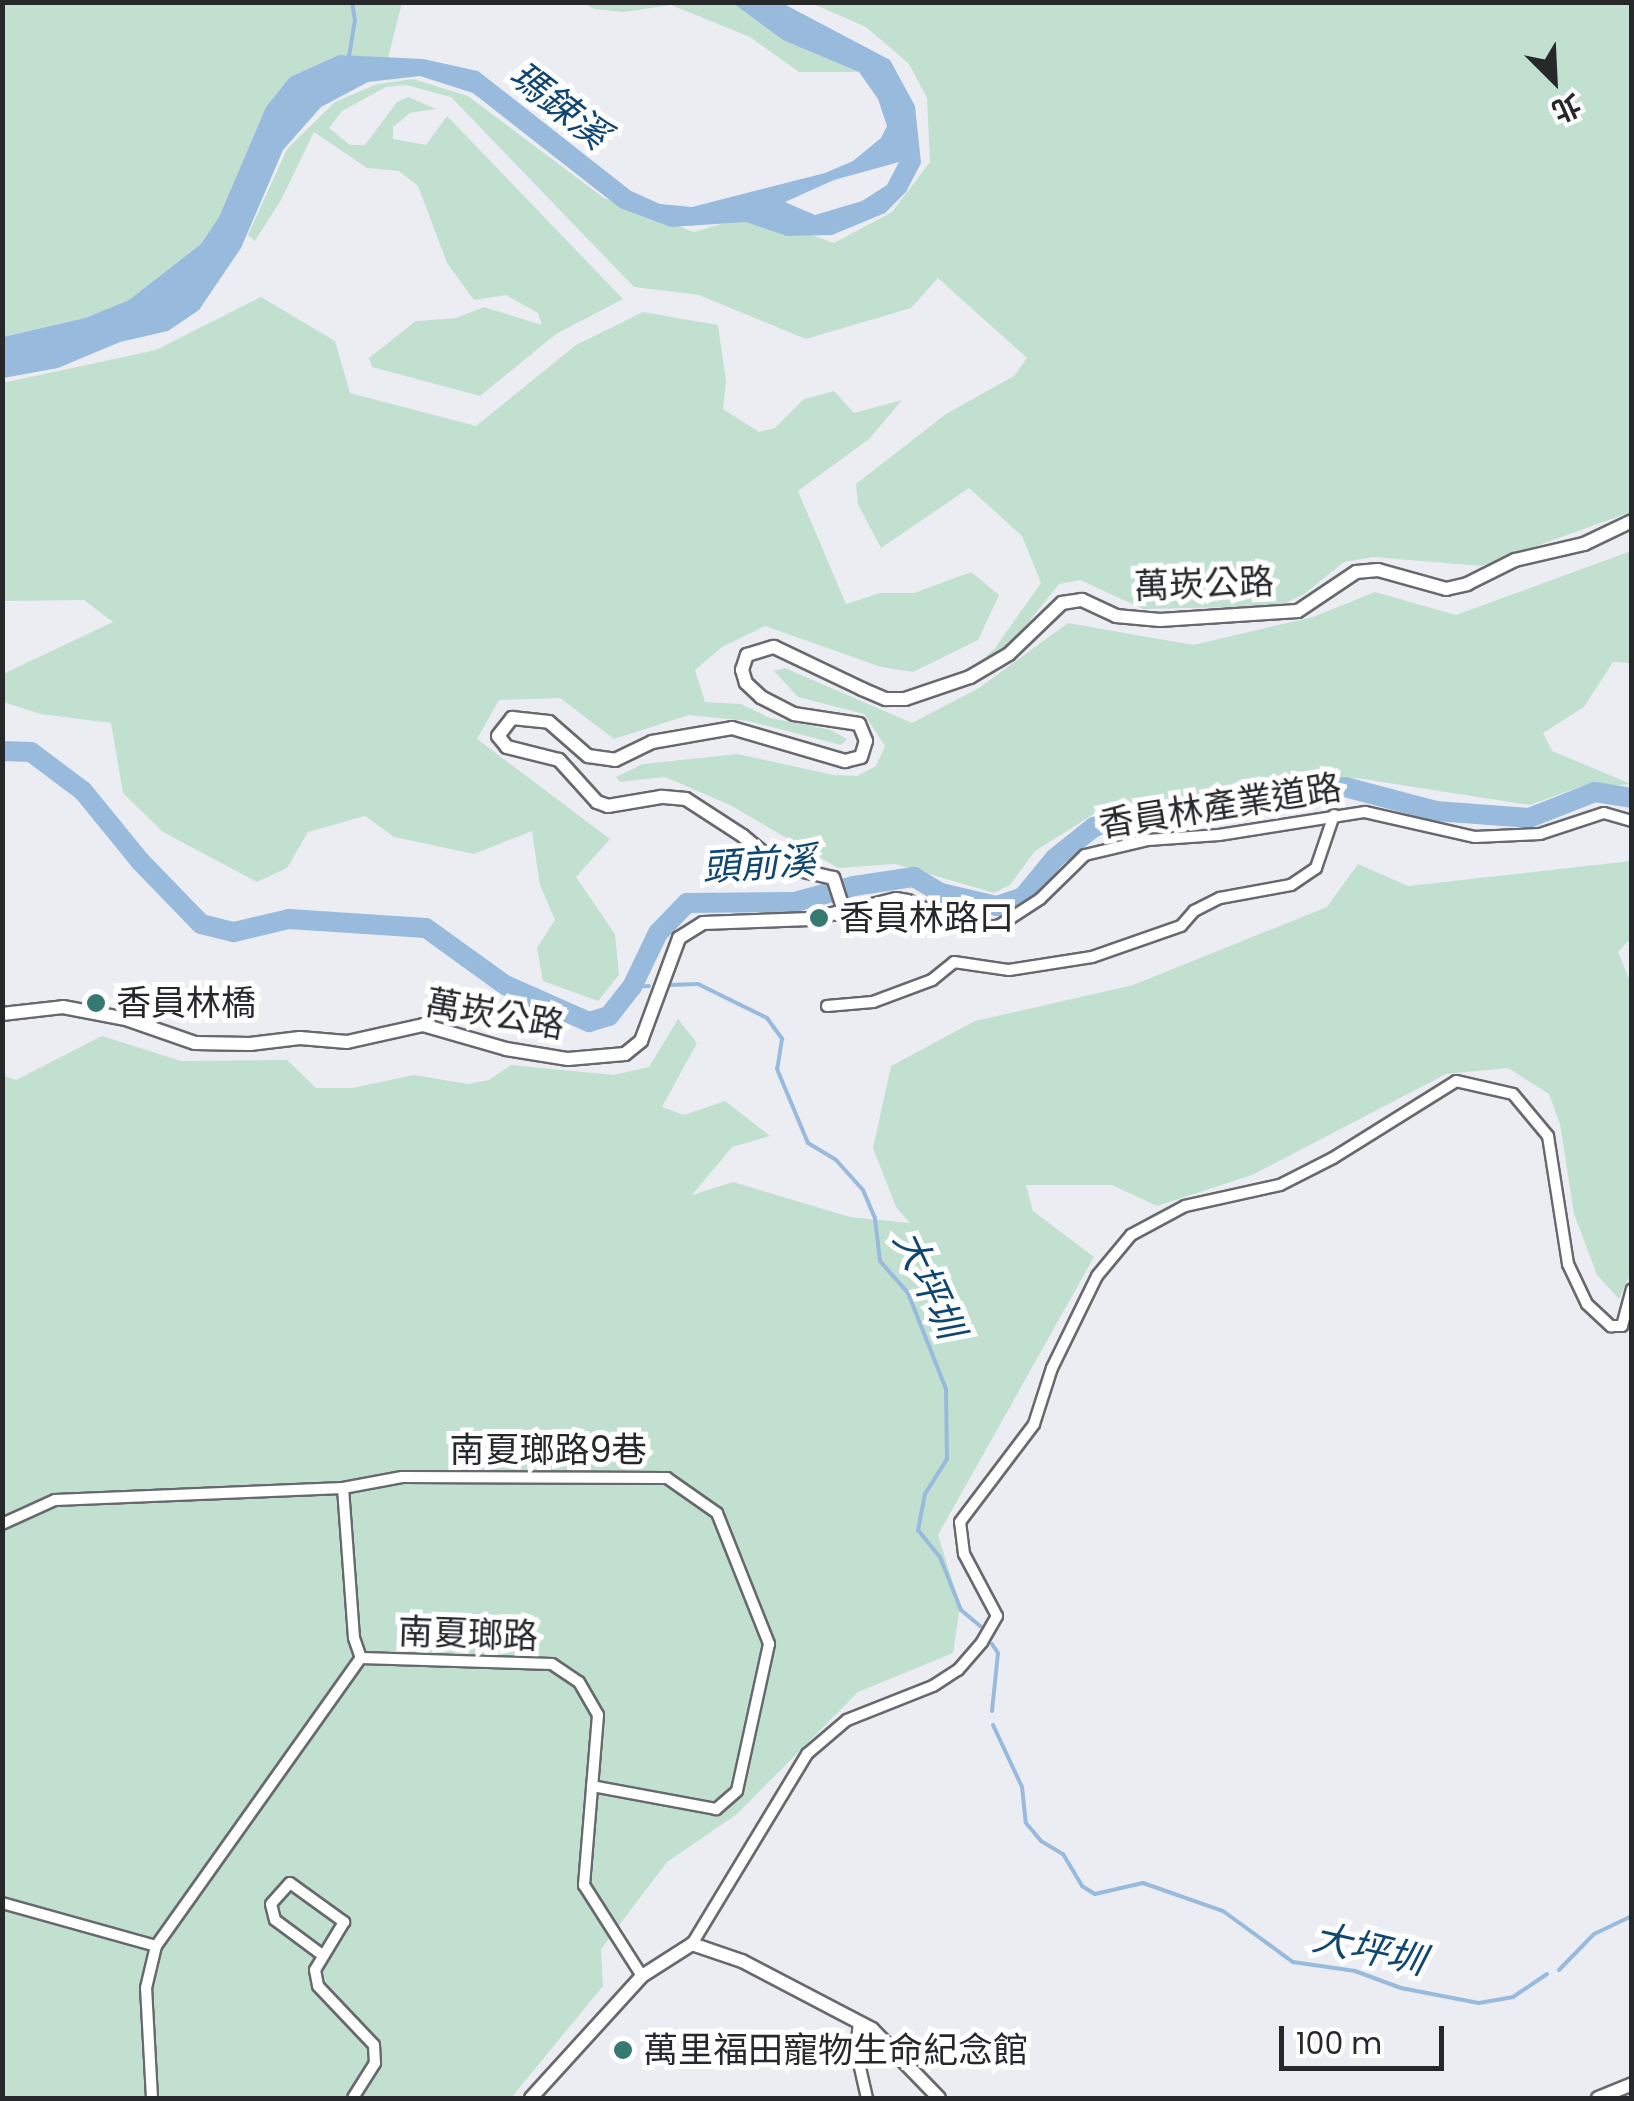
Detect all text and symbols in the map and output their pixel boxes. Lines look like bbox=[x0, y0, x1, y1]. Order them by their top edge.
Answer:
north arrow bbox=[1504, 30, 1604, 130]
water label: 瑪鋉溪 bbox=[500, 52, 618, 158]
text: 北 bbox=[1546, 84, 1587, 131]
street label: 萬崁公路 bbox=[1133, 561, 1275, 607]
street label: 香員林產業道路 bbox=[1096, 766, 1344, 846]
water label: 頭前溪 bbox=[701, 837, 817, 891]
place label: 香員林路口 bbox=[839, 897, 1014, 939]
marker: 香員林路口 bbox=[808, 907, 830, 929]
street label: 萬崁公路 bbox=[422, 981, 568, 1047]
place label: 香員林橋 bbox=[116, 982, 256, 1024]
marker: 香員林橋 bbox=[85, 992, 107, 1014]
water label: 大坪圳 bbox=[884, 1223, 974, 1345]
street label: 南夏瑯路9巷 bbox=[449, 1429, 647, 1471]
street label: 南夏瑯路 bbox=[397, 1611, 539, 1657]
water label: 大坪圳 bbox=[1308, 1914, 1430, 1984]
scale bar bbox=[1284, 2006, 1449, 2068]
text: 100 m bbox=[1296, 2022, 1382, 2065]
place label: 萬里福田寵物生命紀念館 bbox=[643, 2029, 1028, 2071]
marker: 萬里福田寵物生命紀念館 bbox=[612, 2039, 634, 2061]

